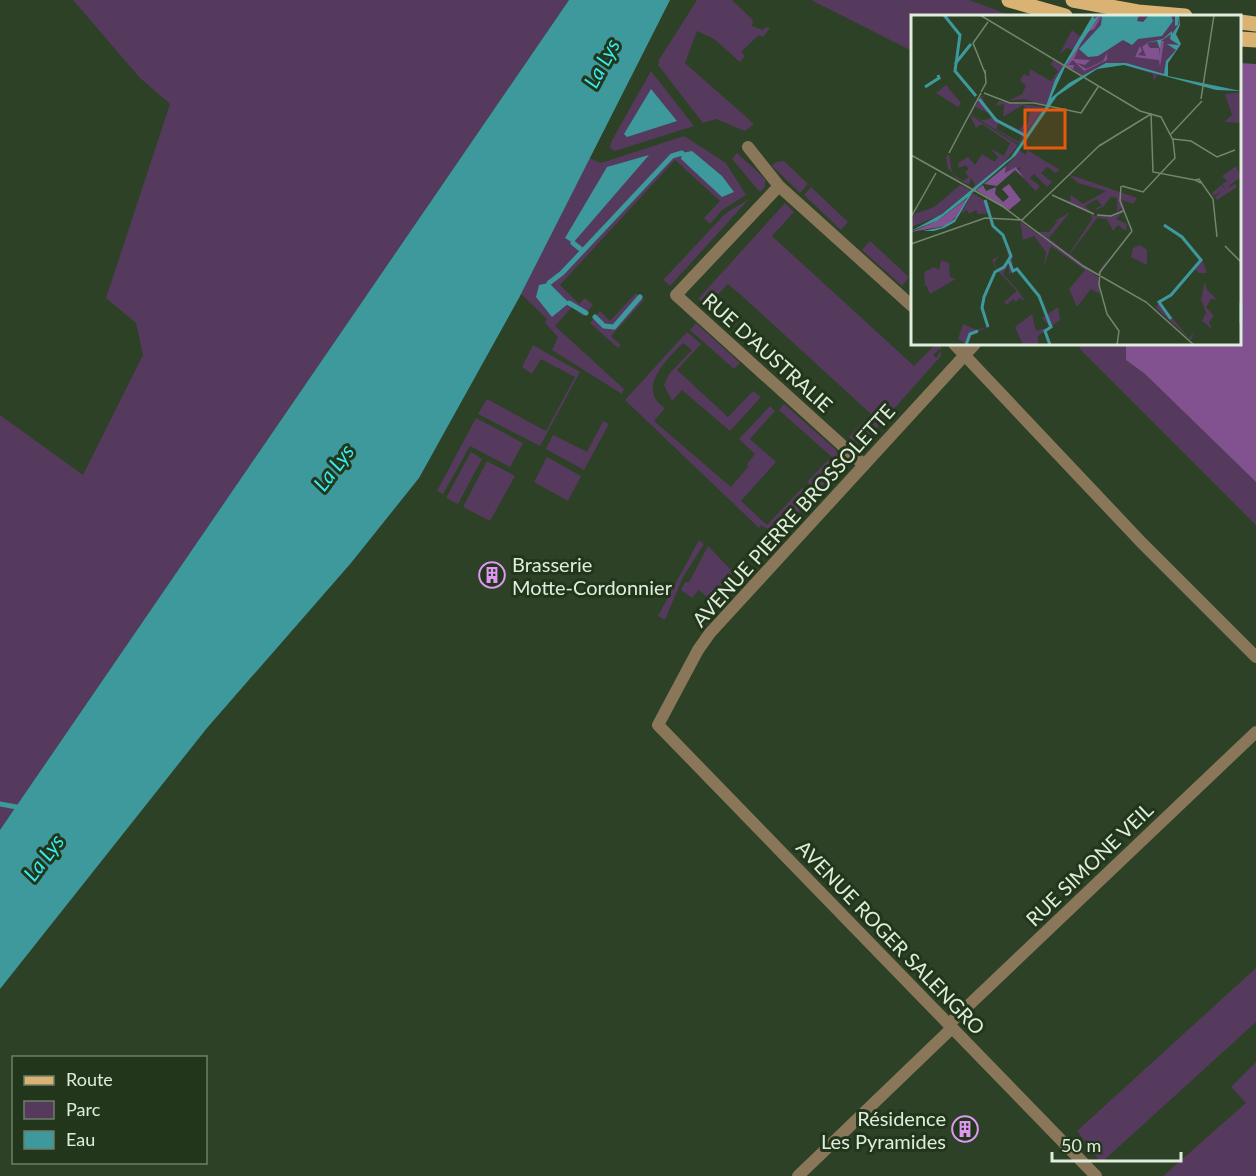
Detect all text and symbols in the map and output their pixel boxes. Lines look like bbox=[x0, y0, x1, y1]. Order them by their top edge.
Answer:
inset map bbox=[911, 15, 1241, 345]
water label: La Lys bbox=[578, 34, 624, 92]
street label: RUE D'AUSTRALIE bbox=[698, 288, 838, 416]
street label: AVENUE PIERRE BROSSOLETTE bbox=[687, 399, 899, 631]
water label: La Lys bbox=[307, 439, 359, 495]
place label: Brasserie Motte-Cordonnier bbox=[512, 552, 673, 599]
building icon: Brasserie Motte-Cordonnier bbox=[477, 560, 507, 590]
street label: RUE SIMONE VEIL bbox=[1021, 797, 1157, 931]
water label: La Lys bbox=[17, 829, 69, 885]
street label: AVENUE ROGER SALENGRO bbox=[792, 835, 990, 1039]
legend bbox=[12, 1056, 207, 1164]
text: Route bbox=[66, 1068, 113, 1090]
text: Parc bbox=[66, 1098, 101, 1120]
place label: Résidence Les Pyramides bbox=[821, 1106, 946, 1153]
building icon: Résidence Les Pyramides bbox=[950, 1114, 980, 1144]
scale bar bbox=[1052, 1125, 1181, 1163]
text: Eau bbox=[66, 1128, 95, 1150]
text: 50 m bbox=[1061, 1134, 1101, 1156]

